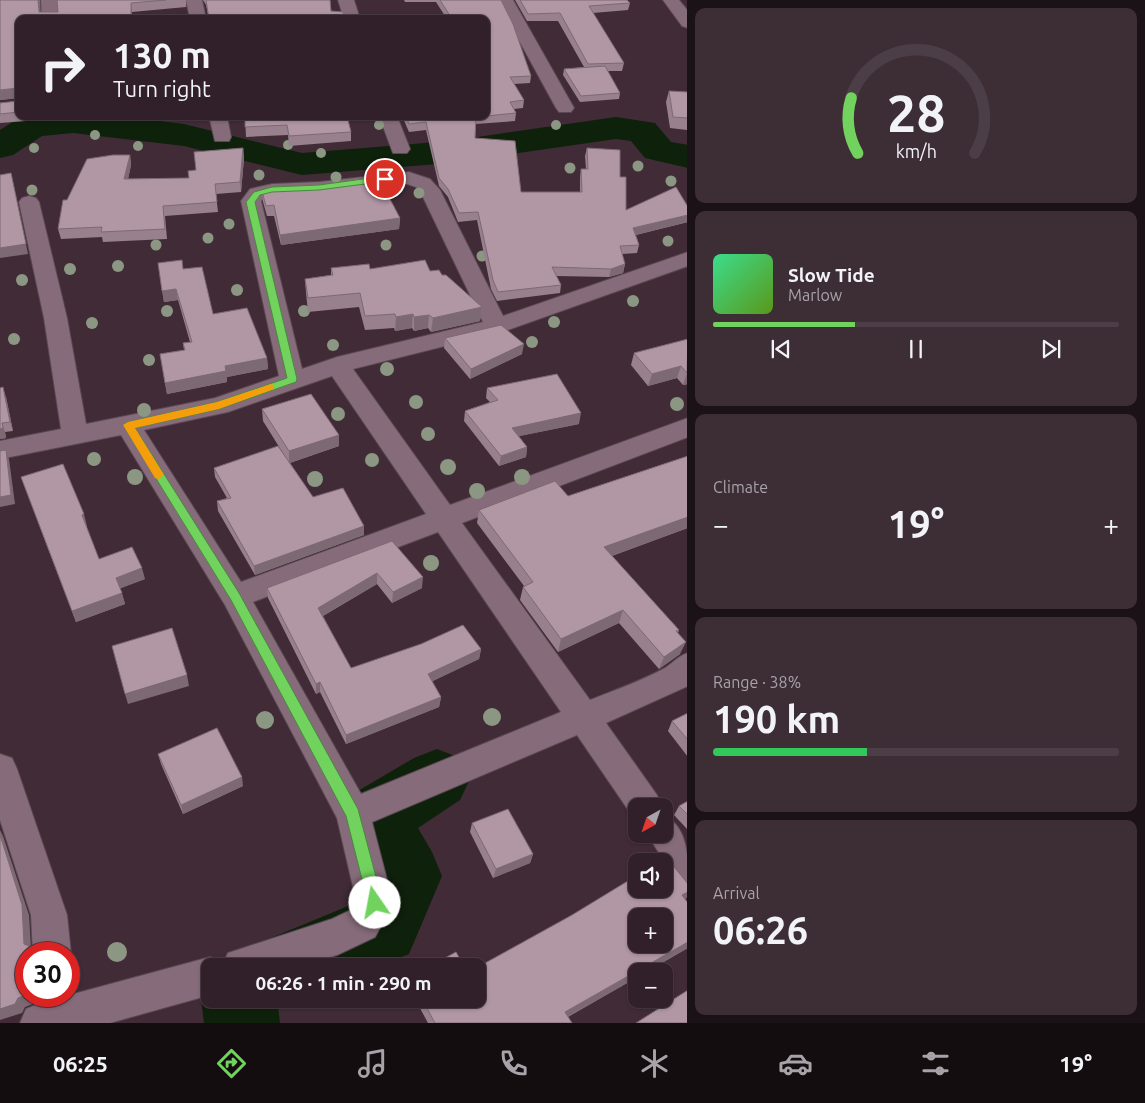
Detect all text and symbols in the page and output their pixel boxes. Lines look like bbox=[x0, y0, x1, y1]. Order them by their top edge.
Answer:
icon: right bbox=[30, 35, 95, 100]
text: 130 m bbox=[113, 35, 211, 75]
text: Turn right bbox=[113, 76, 211, 101]
text: 28 bbox=[887, 84, 945, 142]
text: km/h bbox=[895, 141, 937, 161]
pin bbox=[364, 158, 406, 200]
icon: arrive bbox=[371, 165, 399, 193]
text: Slow Tide bbox=[788, 264, 875, 286]
text: Marlow bbox=[788, 286, 842, 304]
icon: previous bbox=[767, 335, 795, 363]
icon: pause bbox=[902, 335, 930, 363]
icon: next bbox=[1037, 335, 1065, 363]
text: Climate bbox=[713, 478, 768, 496]
text: 19° bbox=[888, 503, 944, 545]
text: − bbox=[713, 509, 729, 540]
text: + bbox=[1103, 509, 1119, 540]
text: Range · 38% bbox=[713, 673, 801, 691]
text: 190 km bbox=[713, 698, 840, 740]
north arrow bbox=[628, 798, 672, 842]
map controls bbox=[628, 798, 673, 1008]
button: sound bbox=[628, 853, 673, 898]
position arrow bbox=[348, 876, 400, 928]
text: Arrival bbox=[713, 884, 760, 902]
button: + bbox=[628, 908, 673, 953]
text: 06:26 bbox=[713, 909, 808, 951]
speed limit sign: 30 bbox=[15, 942, 80, 1007]
button: − bbox=[628, 963, 673, 1008]
text: 06:26 · 1 min · 290 m bbox=[256, 972, 431, 994]
icon: directions bbox=[214, 1046, 249, 1081]
icon: music bbox=[355, 1046, 390, 1081]
icon: phone bbox=[496, 1046, 531, 1081]
icon: climate bbox=[637, 1046, 672, 1081]
icon: car bbox=[778, 1046, 813, 1081]
icon: filters bbox=[918, 1046, 953, 1081]
text: 06:25 bbox=[53, 1051, 108, 1076]
text: 19° bbox=[1059, 1051, 1092, 1076]

